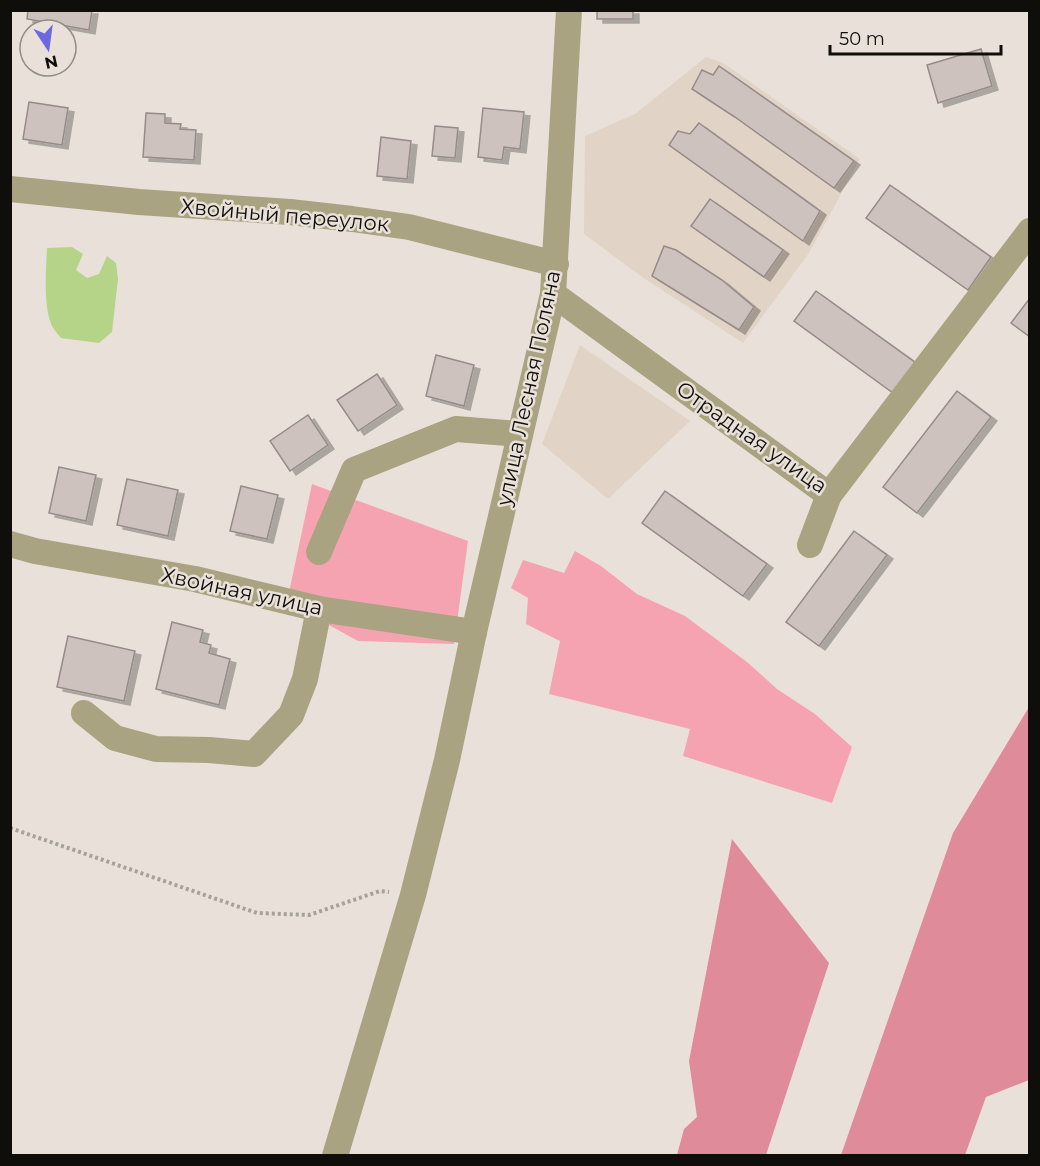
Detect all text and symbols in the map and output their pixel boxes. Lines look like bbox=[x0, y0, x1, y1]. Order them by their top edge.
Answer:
north arrow bbox=[18, 18, 78, 78]
scale bar bbox=[830, 18, 1001, 56]
text: 50 m bbox=[839, 28, 885, 50]
text: N bbox=[43, 51, 60, 73]
street label: Хвойный переулок bbox=[180, 193, 390, 237]
street label: улица Лесная Поляна bbox=[491, 268, 565, 509]
street label: Отрадная улица bbox=[672, 376, 832, 498]
street label: Хвойная улица bbox=[159, 562, 325, 620]

